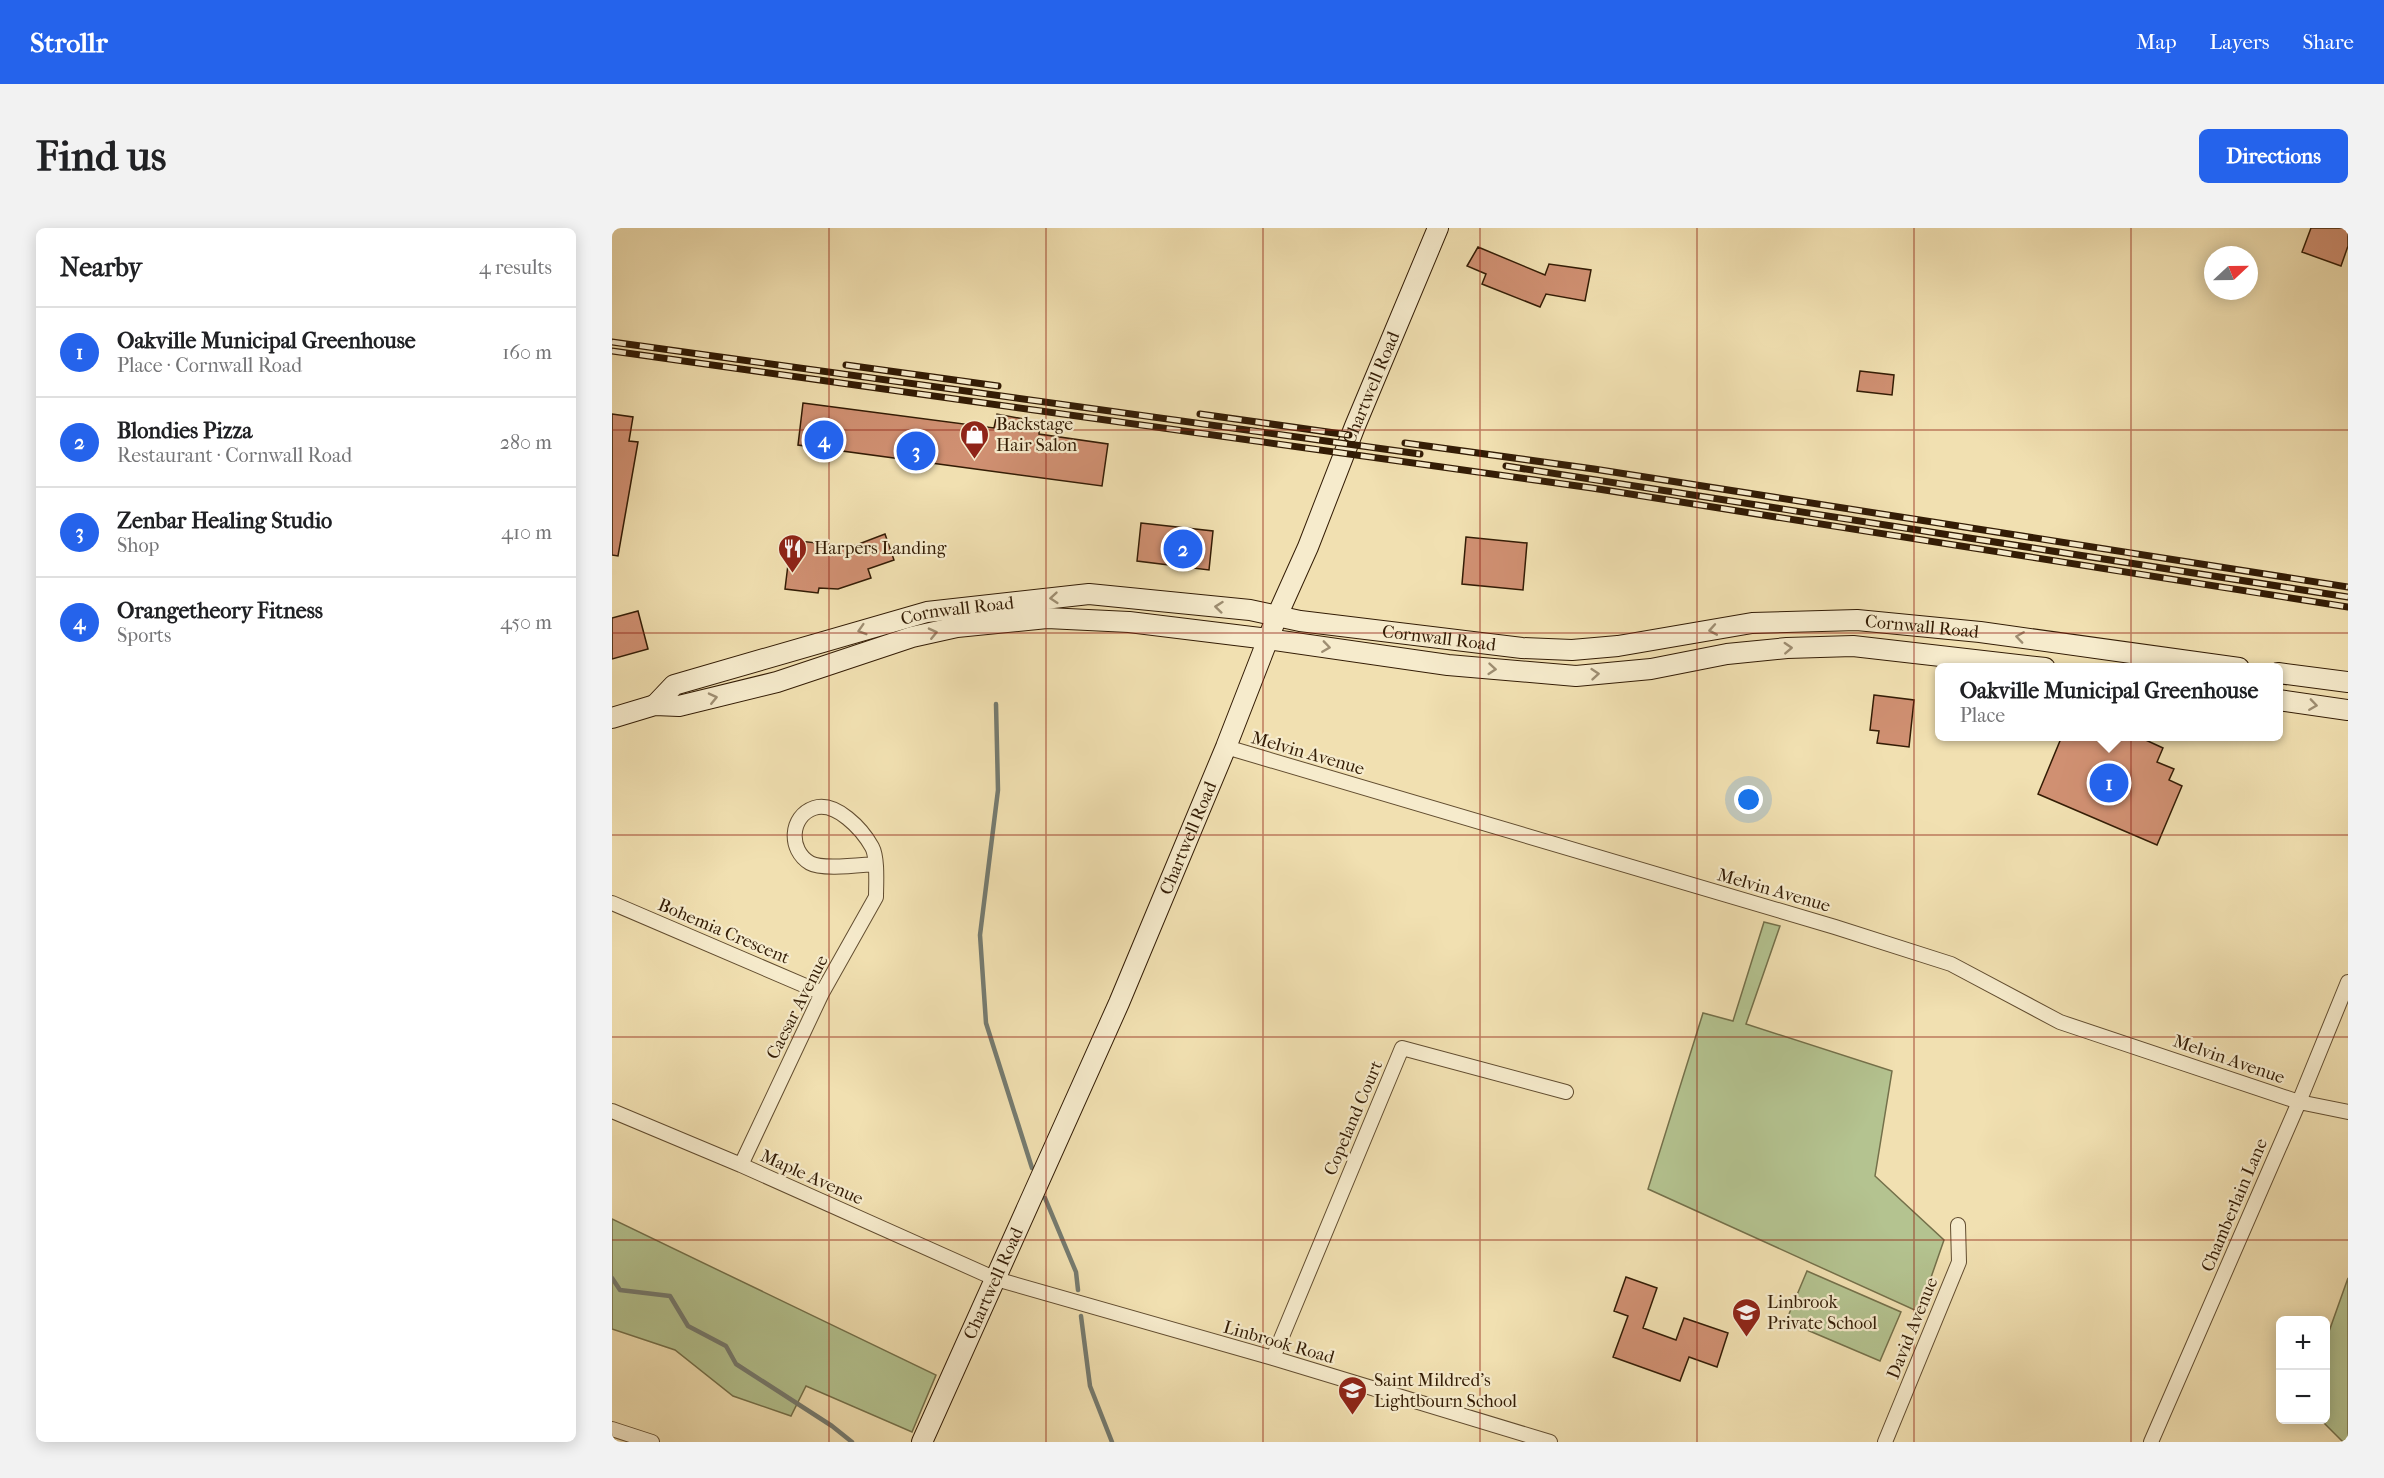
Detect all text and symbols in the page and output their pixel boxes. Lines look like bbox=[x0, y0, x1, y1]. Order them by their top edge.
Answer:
text: Strollr bbox=[30, 26, 108, 59]
text: Map bbox=[2136, 30, 2177, 54]
text: Layers bbox=[2210, 30, 2269, 54]
text: Share bbox=[2302, 30, 2354, 54]
button: Directions bbox=[2199, 129, 2348, 183]
text: Find us bbox=[36, 132, 166, 181]
north arrow bbox=[2204, 246, 2258, 300]
text: Nearby bbox=[60, 252, 142, 283]
text: 4 results bbox=[479, 256, 552, 279]
text: Oakville Municipal Greenhouse bbox=[117, 328, 416, 354]
street label: Chartwell Road bbox=[1339, 328, 1405, 448]
text: 1 bbox=[76, 341, 83, 364]
text: 160 m bbox=[502, 341, 552, 364]
text: Place · Cornwall Road bbox=[117, 354, 302, 377]
place label: Backstage Hair Salon bbox=[996, 414, 1078, 456]
text: Blondies Pizza bbox=[117, 418, 252, 444]
pin: 4 bbox=[804, 418, 844, 462]
shop icon: Backstage Hair Salon bbox=[959, 418, 991, 460]
pin: 3 bbox=[896, 428, 936, 474]
text: 2 bbox=[74, 431, 85, 454]
text: 280 m bbox=[500, 431, 552, 454]
text: Restaurant · Cornwall Road bbox=[117, 444, 352, 467]
text: Zenbar Healing Studio bbox=[117, 508, 332, 534]
text: 3 bbox=[75, 521, 84, 544]
text: 410 m bbox=[501, 521, 552, 544]
pin: 2 bbox=[1164, 526, 1202, 572]
restaurant icon: Harpers Landing bbox=[777, 532, 809, 574]
text: Shop bbox=[117, 534, 159, 557]
place label: Harpers Landing bbox=[814, 538, 947, 559]
one-way arrow bbox=[1049, 591, 1058, 604]
street label: Cornwall Road bbox=[898, 592, 1015, 630]
text: Orangetheory Fitness bbox=[117, 598, 323, 624]
one-way arrow bbox=[1215, 601, 1224, 614]
text: 4 bbox=[74, 611, 85, 634]
text: 450 m bbox=[500, 611, 552, 634]
street label: Cornwall Road bbox=[1864, 611, 1980, 643]
street label: Cornwall Road bbox=[1381, 621, 1497, 656]
one-way arrow bbox=[857, 623, 868, 635]
one-way arrow bbox=[1708, 623, 1718, 636]
text: Sports bbox=[117, 624, 171, 647]
one-way arrow bbox=[927, 627, 937, 640]
one-way arrow bbox=[2015, 632, 2024, 644]
one-way arrow bbox=[1321, 640, 1330, 652]
one-way arrow bbox=[1783, 642, 1792, 655]
one-way arrow bbox=[1488, 662, 1497, 675]
popup bbox=[1935, 663, 2283, 741]
one-way arrow bbox=[1590, 668, 1599, 681]
text: Oakville Municipal Greenhouse bbox=[1960, 678, 2258, 704]
one-way arrow bbox=[707, 692, 717, 705]
one-way arrow bbox=[2309, 699, 2318, 711]
text: Place bbox=[1960, 704, 2005, 727]
street label: Melvin Avenue bbox=[1249, 727, 1367, 780]
pin: 1 bbox=[2090, 760, 2128, 806]
street label: Chartwell Road bbox=[1155, 778, 1221, 898]
your location bbox=[1734, 785, 1763, 814]
street label: Melvin Avenue bbox=[1715, 864, 1833, 917]
street label: Bohemia Crescent bbox=[655, 894, 793, 969]
street label: Caesar Avenue bbox=[762, 952, 833, 1063]
street label: Melvin Avenue bbox=[2170, 1031, 2287, 1088]
street label: Copeland Court bbox=[1320, 1057, 1387, 1179]
street label: Chamberlain Lane bbox=[2197, 1135, 2272, 1275]
street label: Maple Avenue bbox=[757, 1145, 866, 1209]
street label: Chartwell Road bbox=[959, 1224, 1028, 1343]
street label: David Avenue bbox=[1883, 1274, 1942, 1382]
place label: Linbrook Private School bbox=[1767, 1292, 1877, 1334]
school or university icon: Linbrook Private School bbox=[1730, 1296, 1762, 1338]
map controls bbox=[2276, 1316, 2330, 1424]
button: + bbox=[2276, 1316, 2330, 1370]
street label: Linbrook Road bbox=[1221, 1317, 1337, 1368]
place label: Saint Mildred's Lightbourn School bbox=[1374, 1370, 1517, 1412]
button: − bbox=[2276, 1370, 2330, 1424]
school or university icon: Saint Mildred's Lightbourn School bbox=[1337, 1374, 1369, 1416]

